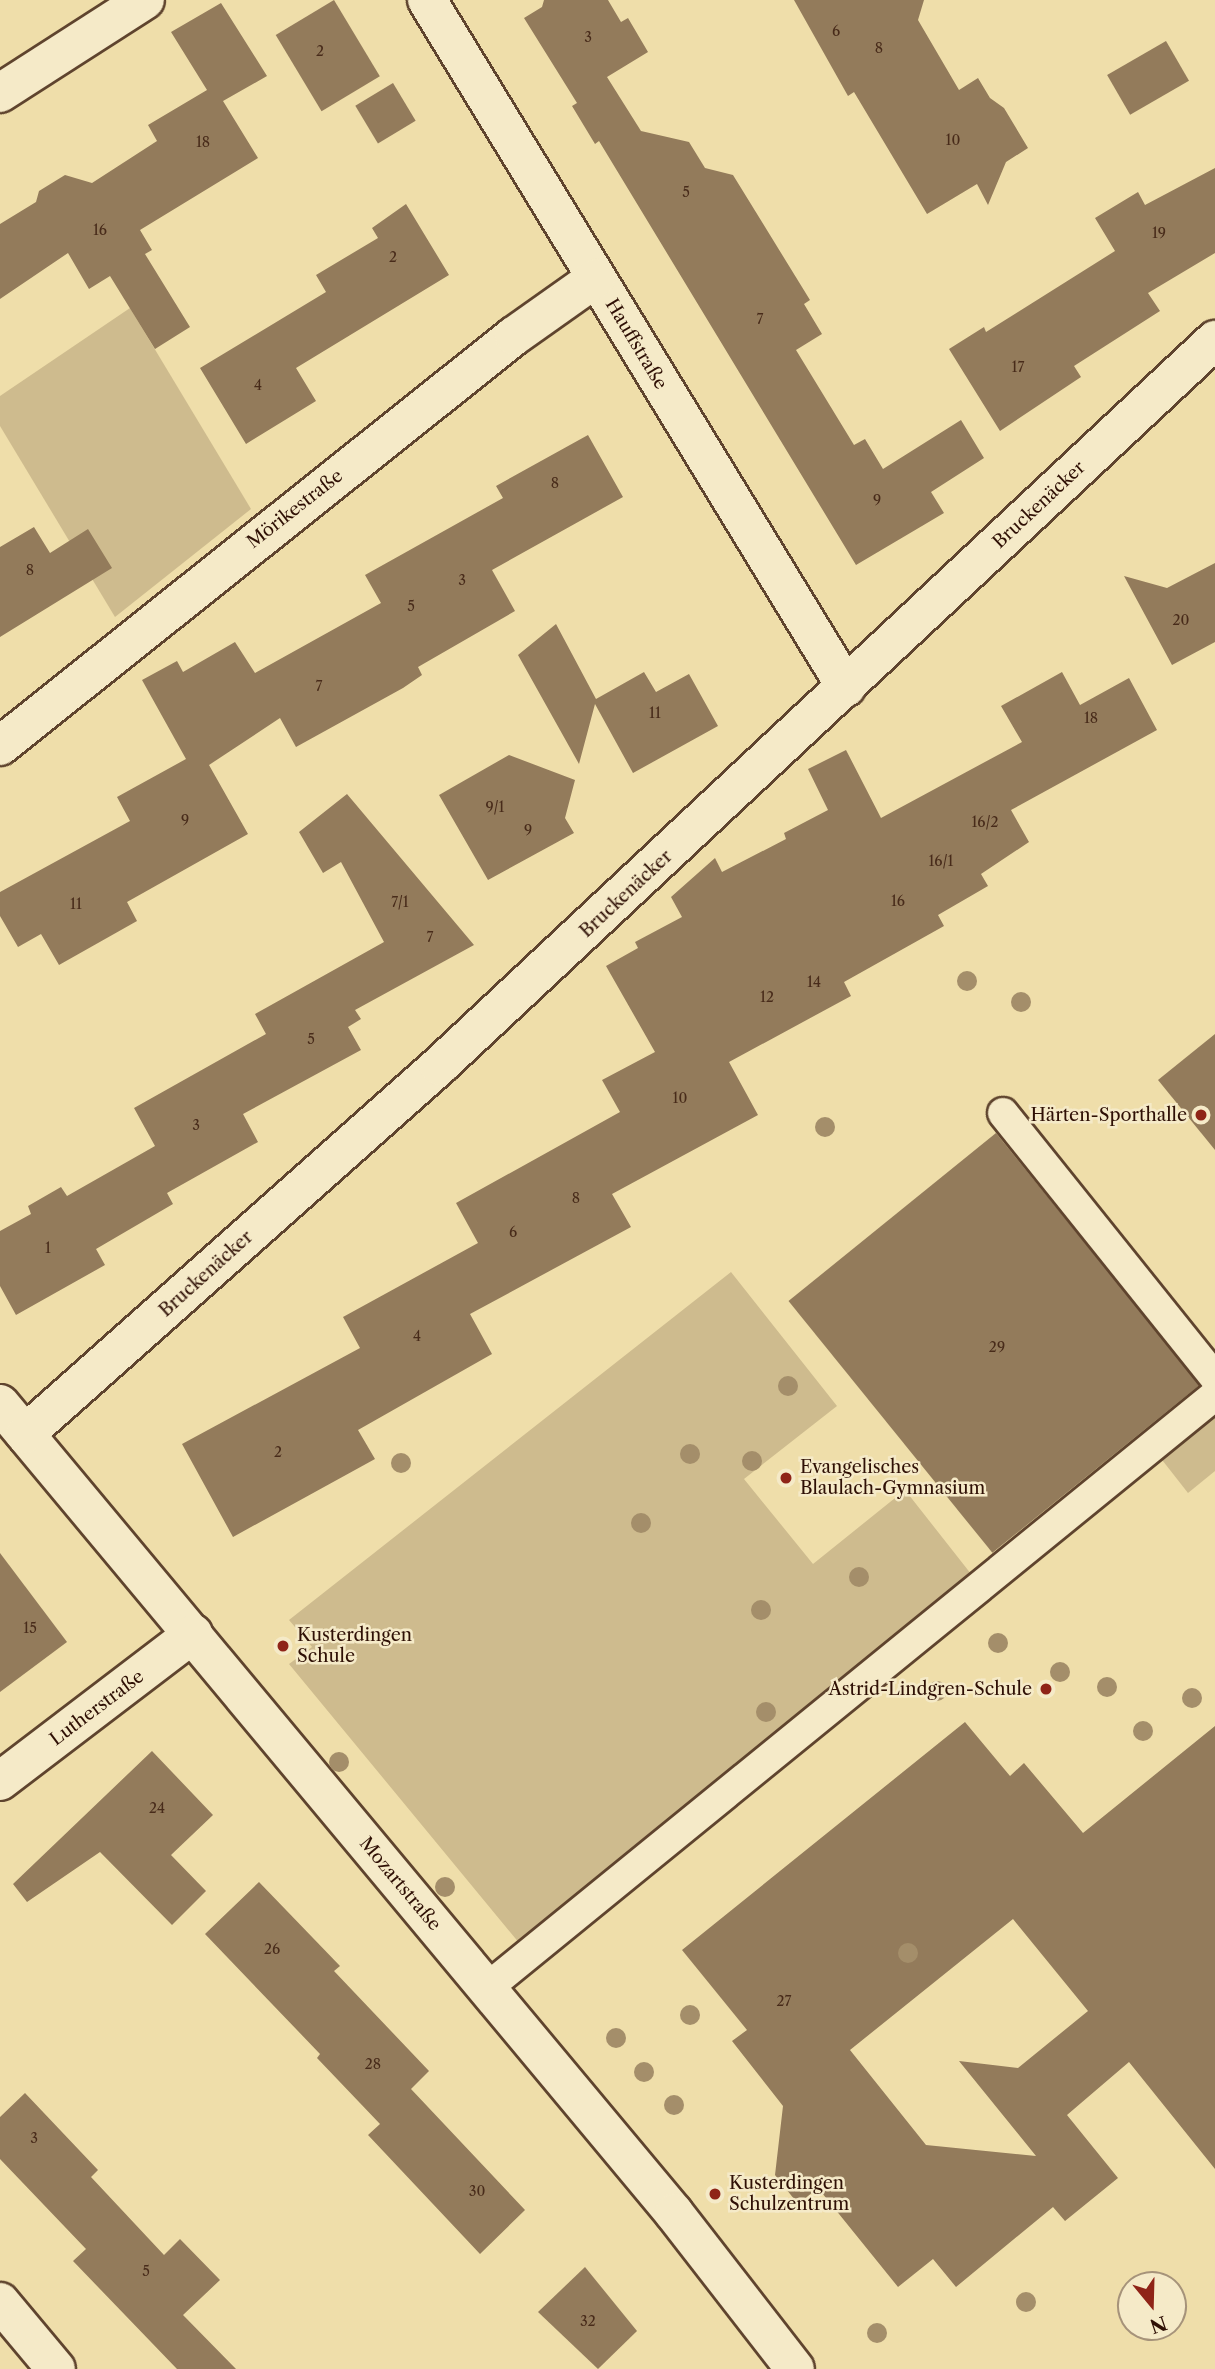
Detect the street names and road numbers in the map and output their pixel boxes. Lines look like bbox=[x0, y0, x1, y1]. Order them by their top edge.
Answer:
street label: Hauffstraße bbox=[600, 295, 672, 393]
street label: Bruckenäcker bbox=[988, 457, 1090, 553]
street label: Mörikestraße bbox=[243, 465, 347, 553]
street label: Bruckenäcker bbox=[575, 846, 677, 942]
street label: Bruckenäcker bbox=[155, 1227, 257, 1321]
street label: Lutherstraße bbox=[46, 1666, 148, 1750]
street label: Mozartstraße bbox=[355, 1833, 445, 1935]

